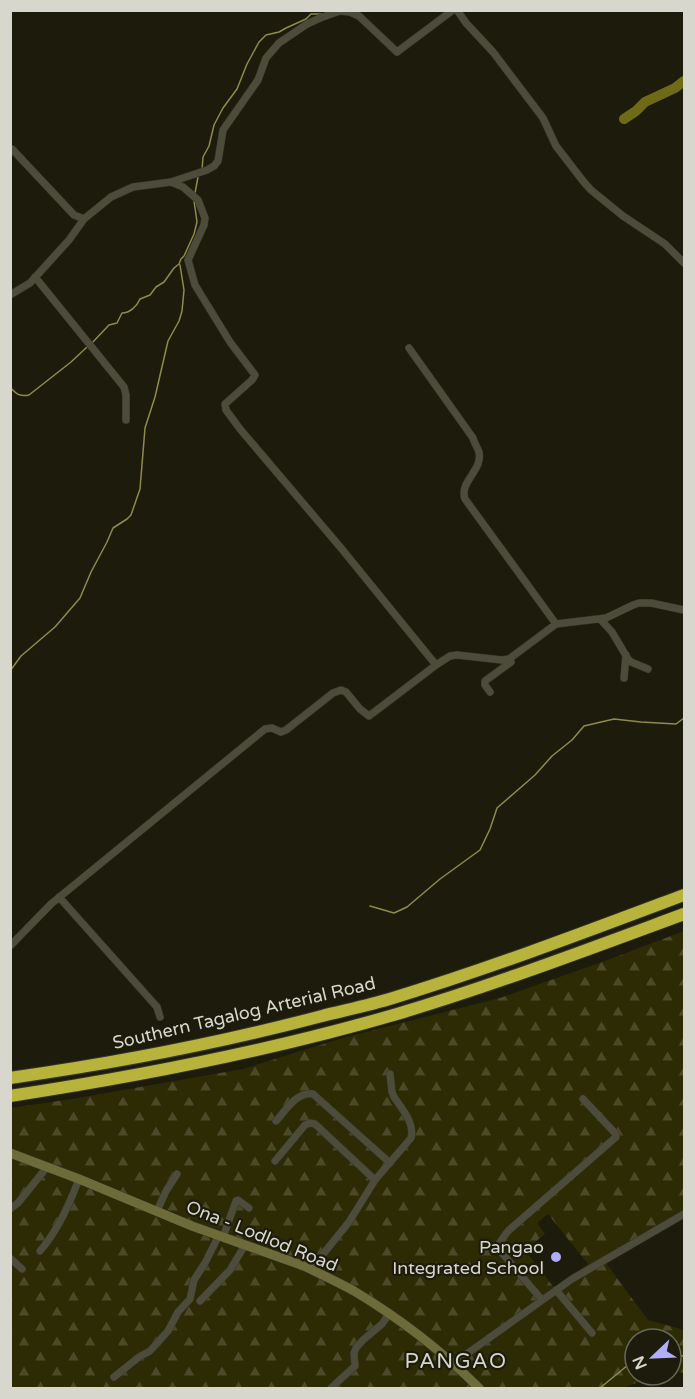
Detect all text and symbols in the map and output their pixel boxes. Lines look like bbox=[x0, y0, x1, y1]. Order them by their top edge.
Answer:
street label: Southern Tagalog Arterial Road bbox=[110, 972, 378, 1054]
street label: Ona - Lodlod Road bbox=[183, 1196, 341, 1276]
place label: Pangao Integrated School bbox=[392, 1236, 544, 1279]
marker: Pangao Integrated School bbox=[549, 1250, 563, 1264]
north arrow bbox=[623, 1327, 683, 1387]
district label: PANGAO bbox=[404, 1349, 508, 1374]
text: N bbox=[628, 1353, 652, 1372]

